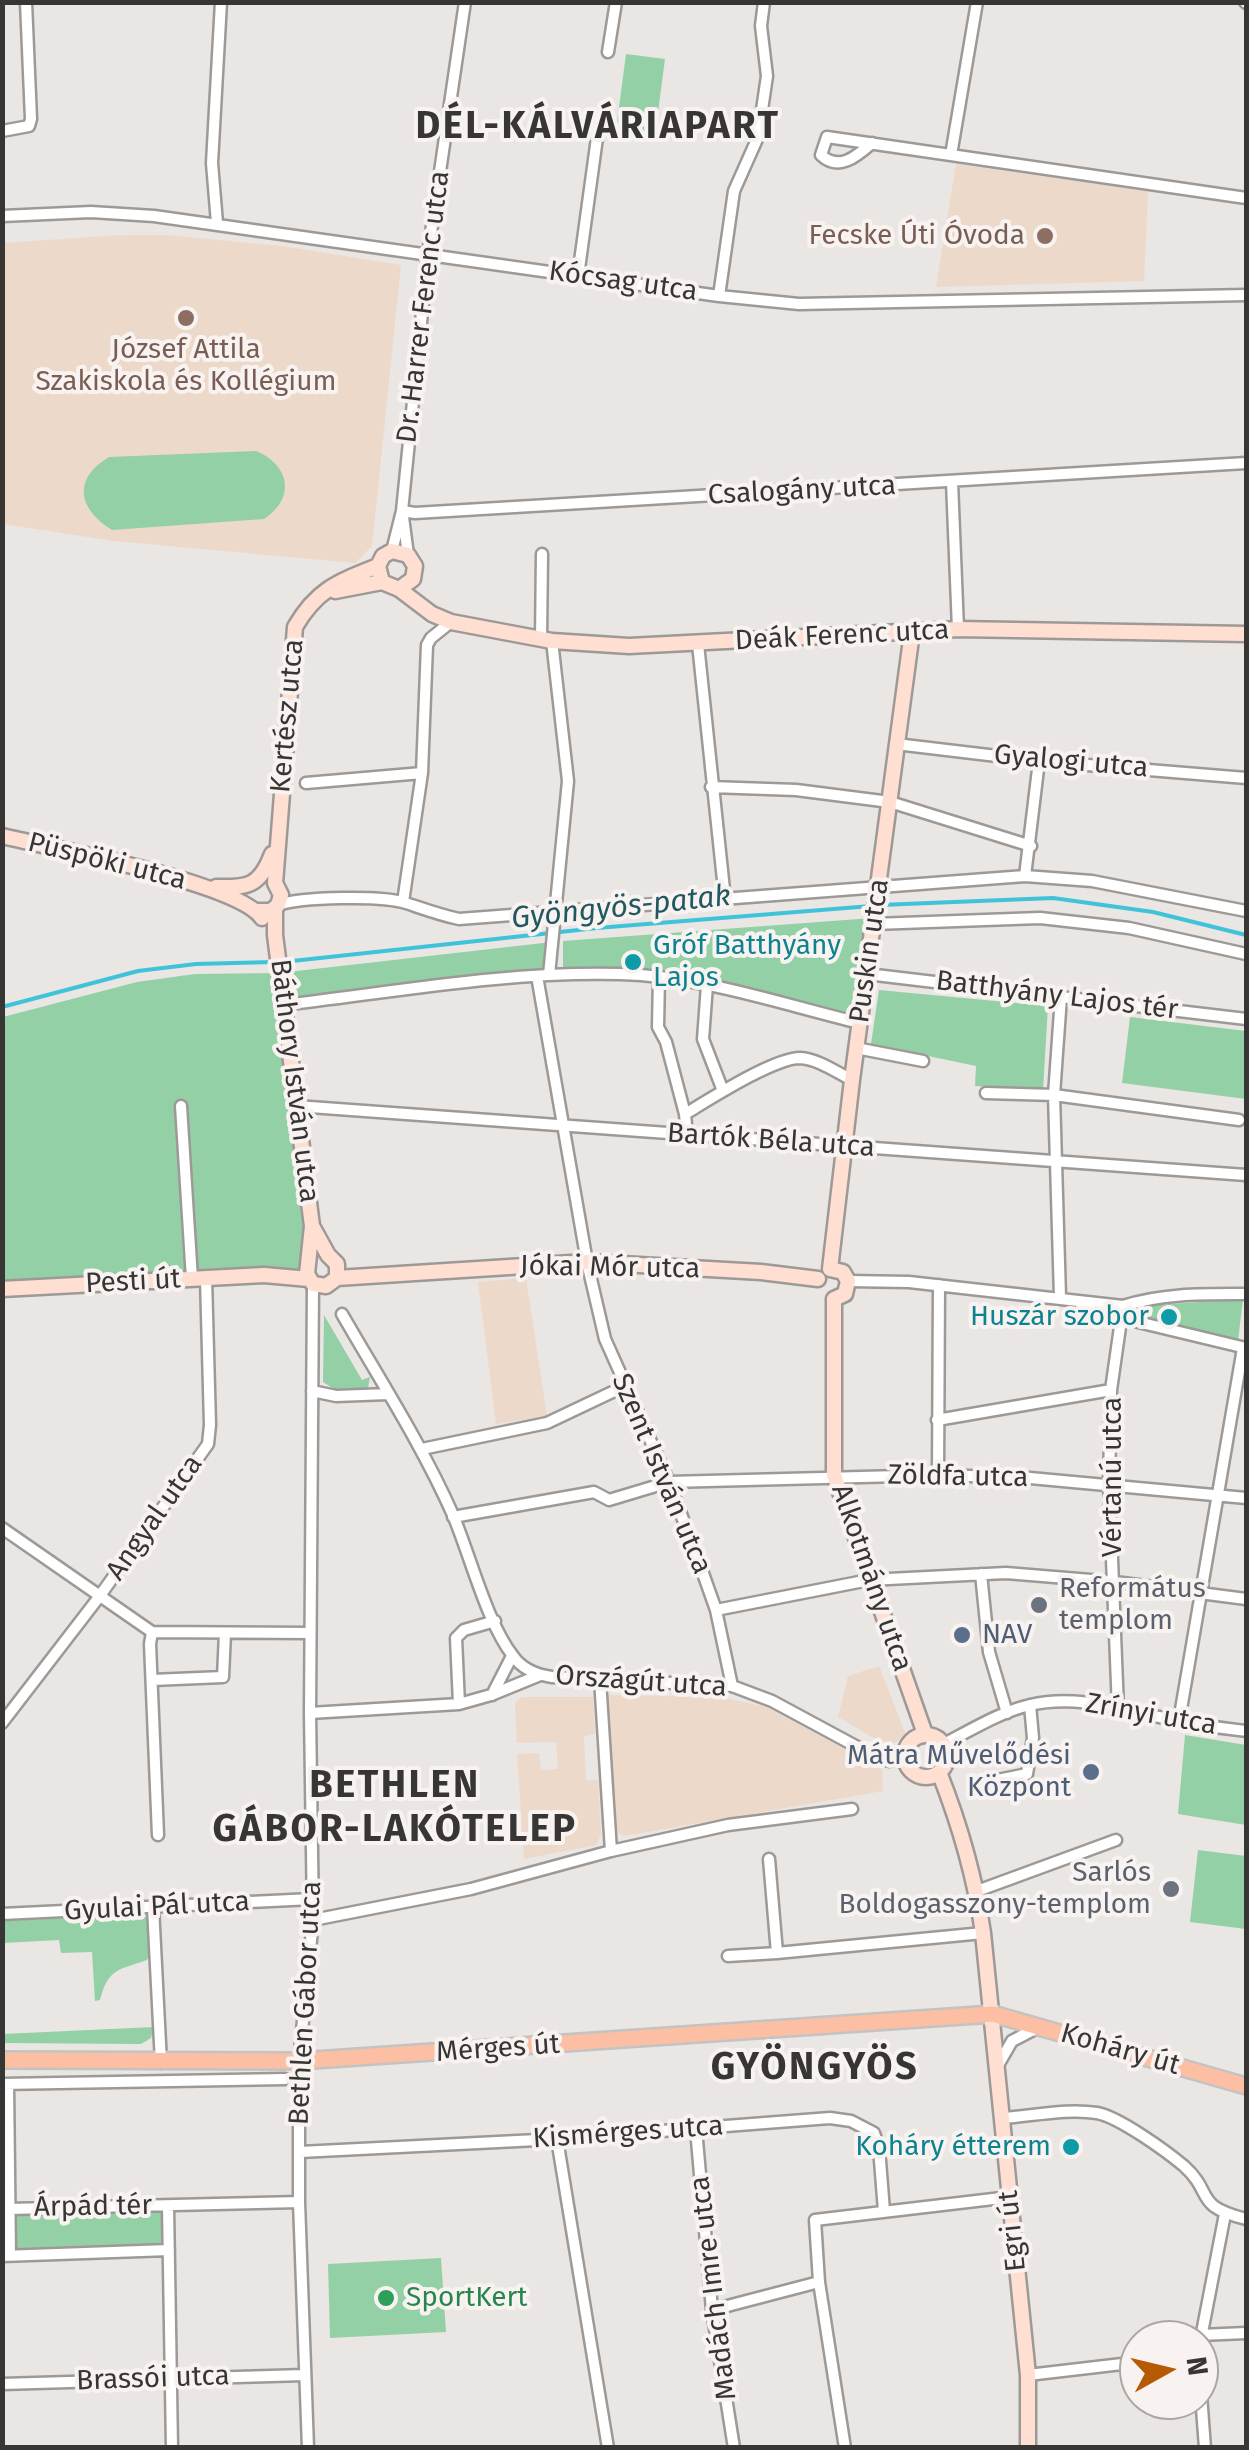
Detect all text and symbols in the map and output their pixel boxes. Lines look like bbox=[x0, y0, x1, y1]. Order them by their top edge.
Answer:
district label: DÉL-KÁLVÁRIAPART bbox=[416, 104, 780, 150]
street label: Dr. Harrer Ferenc utca bbox=[391, 169, 457, 445]
place label: Fecske Úti Óvoda bbox=[808, 219, 1025, 253]
marker: Fecske Úti Óvoda bbox=[1034, 225, 1056, 247]
street label: Kócsag utca bbox=[546, 255, 700, 309]
marker: József Attila Szakiskola és Kollégium bbox=[175, 307, 197, 329]
place label: József Attila Szakiskola és Kollégium bbox=[36, 333, 336, 399]
street label: Csalogány utca bbox=[707, 469, 897, 513]
street label: Deák Ferenc utca bbox=[734, 614, 950, 658]
street label: Kertész utca bbox=[265, 638, 311, 794]
street label: Gyalogi utca bbox=[993, 739, 1149, 785]
street label: Püspöki utca bbox=[24, 826, 190, 898]
street label: Puskin utca bbox=[843, 877, 897, 1025]
water label: Gyöngyös-patak bbox=[509, 879, 733, 937]
place label: Gróf Batthyány Lajos bbox=[653, 929, 841, 995]
marker: Gróf Batthyány Lajos bbox=[622, 951, 644, 973]
street label: Báthory István utca bbox=[262, 957, 326, 1205]
street label: Batthyány Lajos tér bbox=[934, 964, 1180, 1028]
street label: Bartók Béla utca bbox=[666, 1117, 876, 1165]
street label: Jókai Mór utca bbox=[520, 1250, 700, 1286]
street label: Pesti út bbox=[84, 1263, 182, 1301]
place label: Huszár szobor bbox=[970, 1300, 1149, 1334]
marker: Huszár szobor bbox=[1158, 1306, 1180, 1328]
street label: Szent István utca bbox=[604, 1369, 718, 1579]
street label: Vértanú utca bbox=[1096, 1397, 1130, 1557]
street label: Angyal utca bbox=[100, 1449, 210, 1587]
street label: Zöldfa utca bbox=[887, 1459, 1029, 1495]
street label: Alkotmány utca bbox=[823, 1480, 919, 1676]
place label: Református templom bbox=[1059, 1572, 1206, 1638]
marker: Református templom bbox=[1028, 1594, 1050, 1616]
place label: NAV bbox=[982, 1618, 1032, 1652]
marker: NAV bbox=[951, 1624, 973, 1646]
street label: Országút utca bbox=[554, 1659, 728, 1705]
street label: Zrínyi utca bbox=[1083, 1687, 1219, 1743]
place label: Mátra Művelődési Központ bbox=[847, 1739, 1071, 1805]
marker: Mátra Művelődési Központ bbox=[1080, 1761, 1102, 1783]
district label: BETHLEN GÁBOR-LAKÓTELEP bbox=[213, 1763, 577, 1852]
place label: Sarlós Boldogasszony-templom bbox=[838, 1856, 1151, 1922]
marker: Sarlós Boldogasszony-templom bbox=[1160, 1878, 1182, 1900]
street label: Bethlen Gábor utca bbox=[283, 1880, 329, 2126]
street label: Gyulai Pál utca bbox=[63, 1885, 251, 1929]
street label: Koháry út bbox=[1056, 2017, 1184, 2083]
street label: Mérges út bbox=[435, 2028, 561, 2070]
district label: GYÖNGYÖS bbox=[711, 2045, 919, 2091]
street label: Kismérges utca bbox=[531, 2110, 725, 2156]
place label: Koháry étterem bbox=[855, 2130, 1051, 2164]
marker: Koháry étterem bbox=[1060, 2136, 1082, 2158]
street label: Madách Imre utca bbox=[684, 2174, 744, 2402]
street label: Árpád tér bbox=[34, 2189, 152, 2225]
street label: Egri út bbox=[992, 2189, 1034, 2273]
place label: SportKert bbox=[406, 2281, 527, 2315]
marker: SportKert bbox=[375, 2287, 397, 2309]
north arrow bbox=[1119, 2320, 1219, 2420]
text: N bbox=[1180, 2355, 1215, 2378]
street label: Brassói utca bbox=[76, 2360, 230, 2398]

